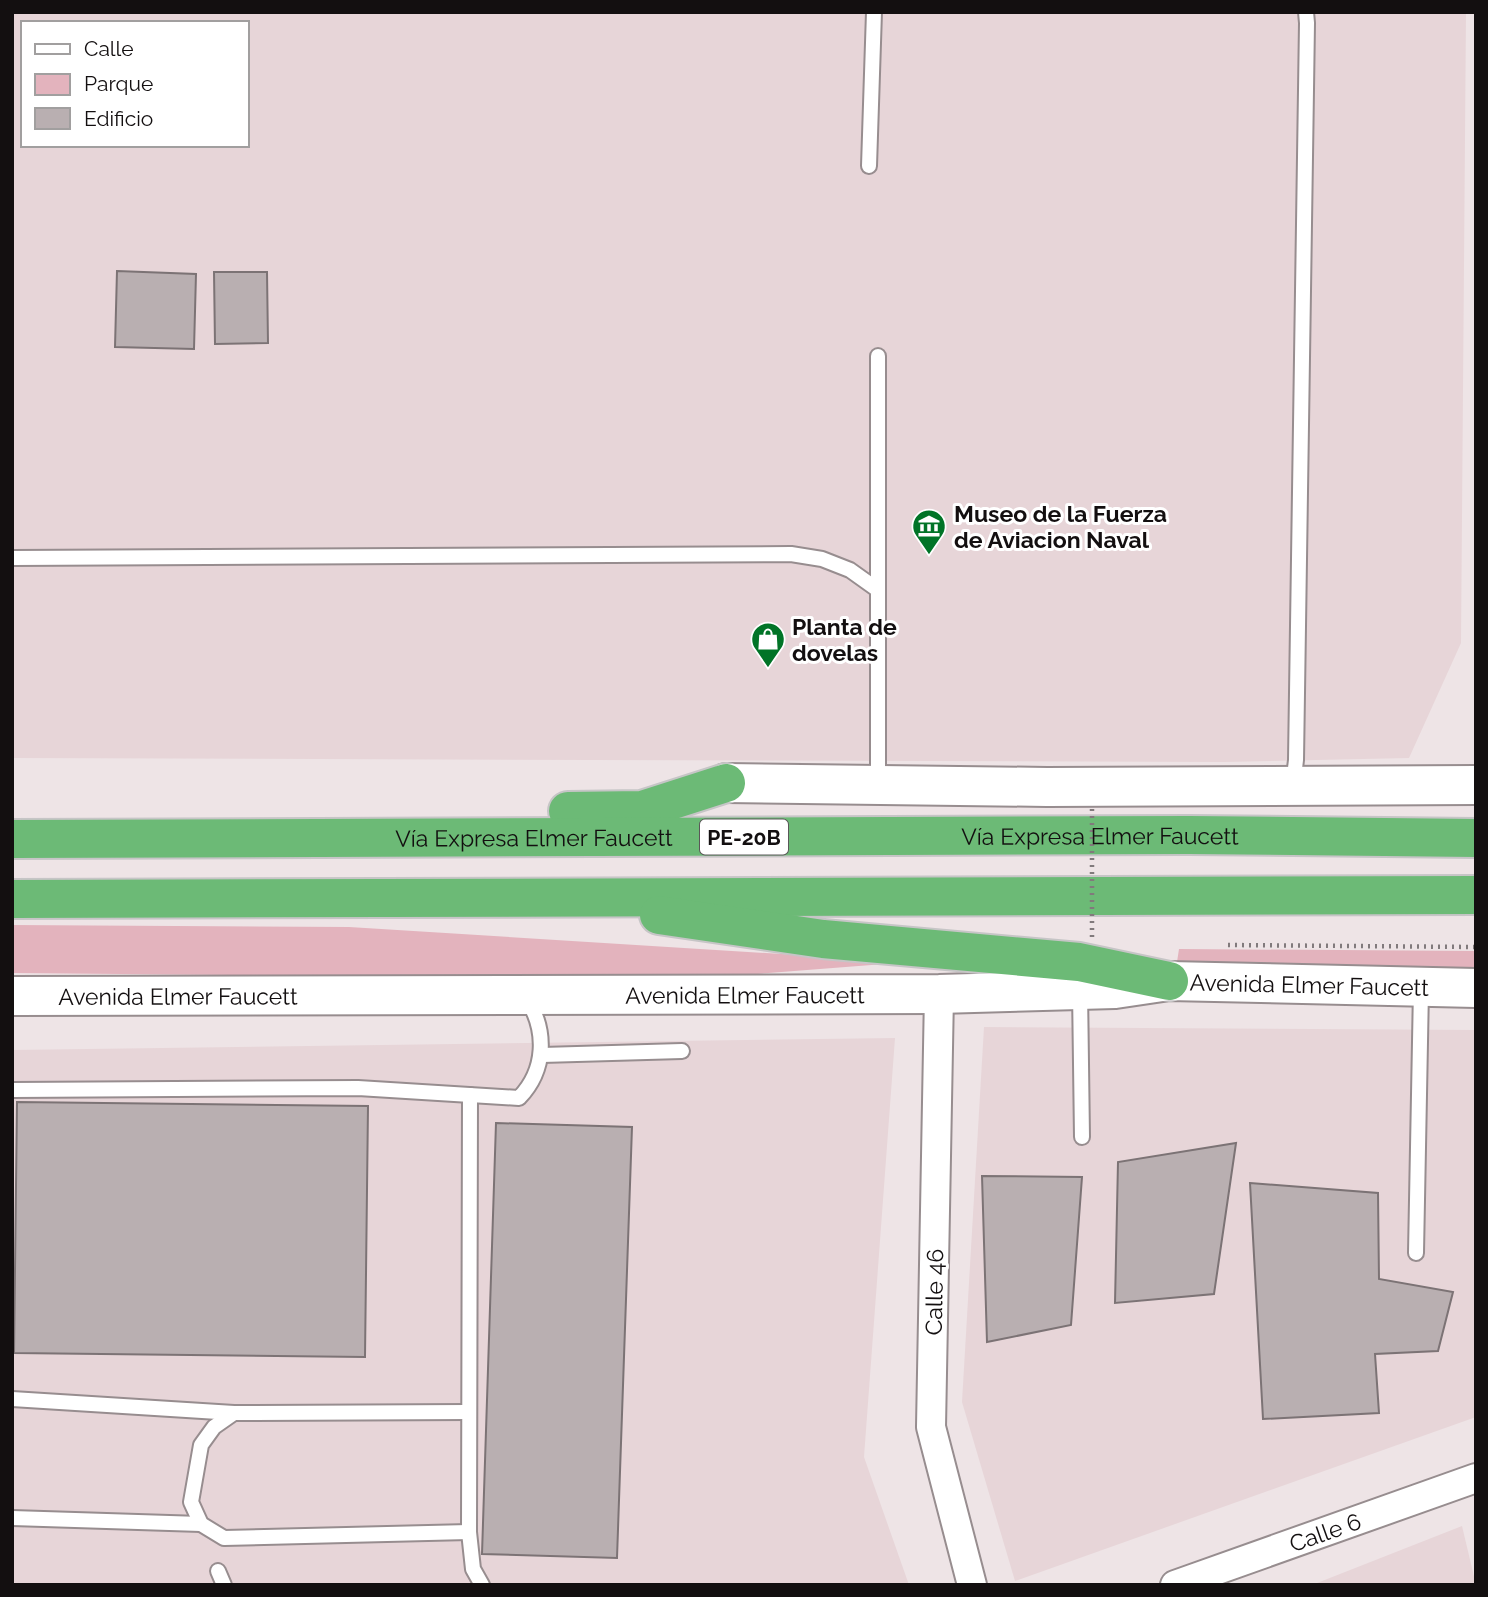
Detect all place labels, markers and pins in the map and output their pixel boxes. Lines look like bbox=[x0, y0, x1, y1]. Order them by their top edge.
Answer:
place label: Museo de la Fuerza de Aviacion Naval bbox=[954, 500, 1167, 553]
museum icon: Museo de la Fuerza de Aviacion Naval bbox=[910, 507, 948, 556]
place label: Planta de dovelas bbox=[792, 613, 897, 666]
shop icon: Planta de dovelas bbox=[749, 620, 787, 669]

